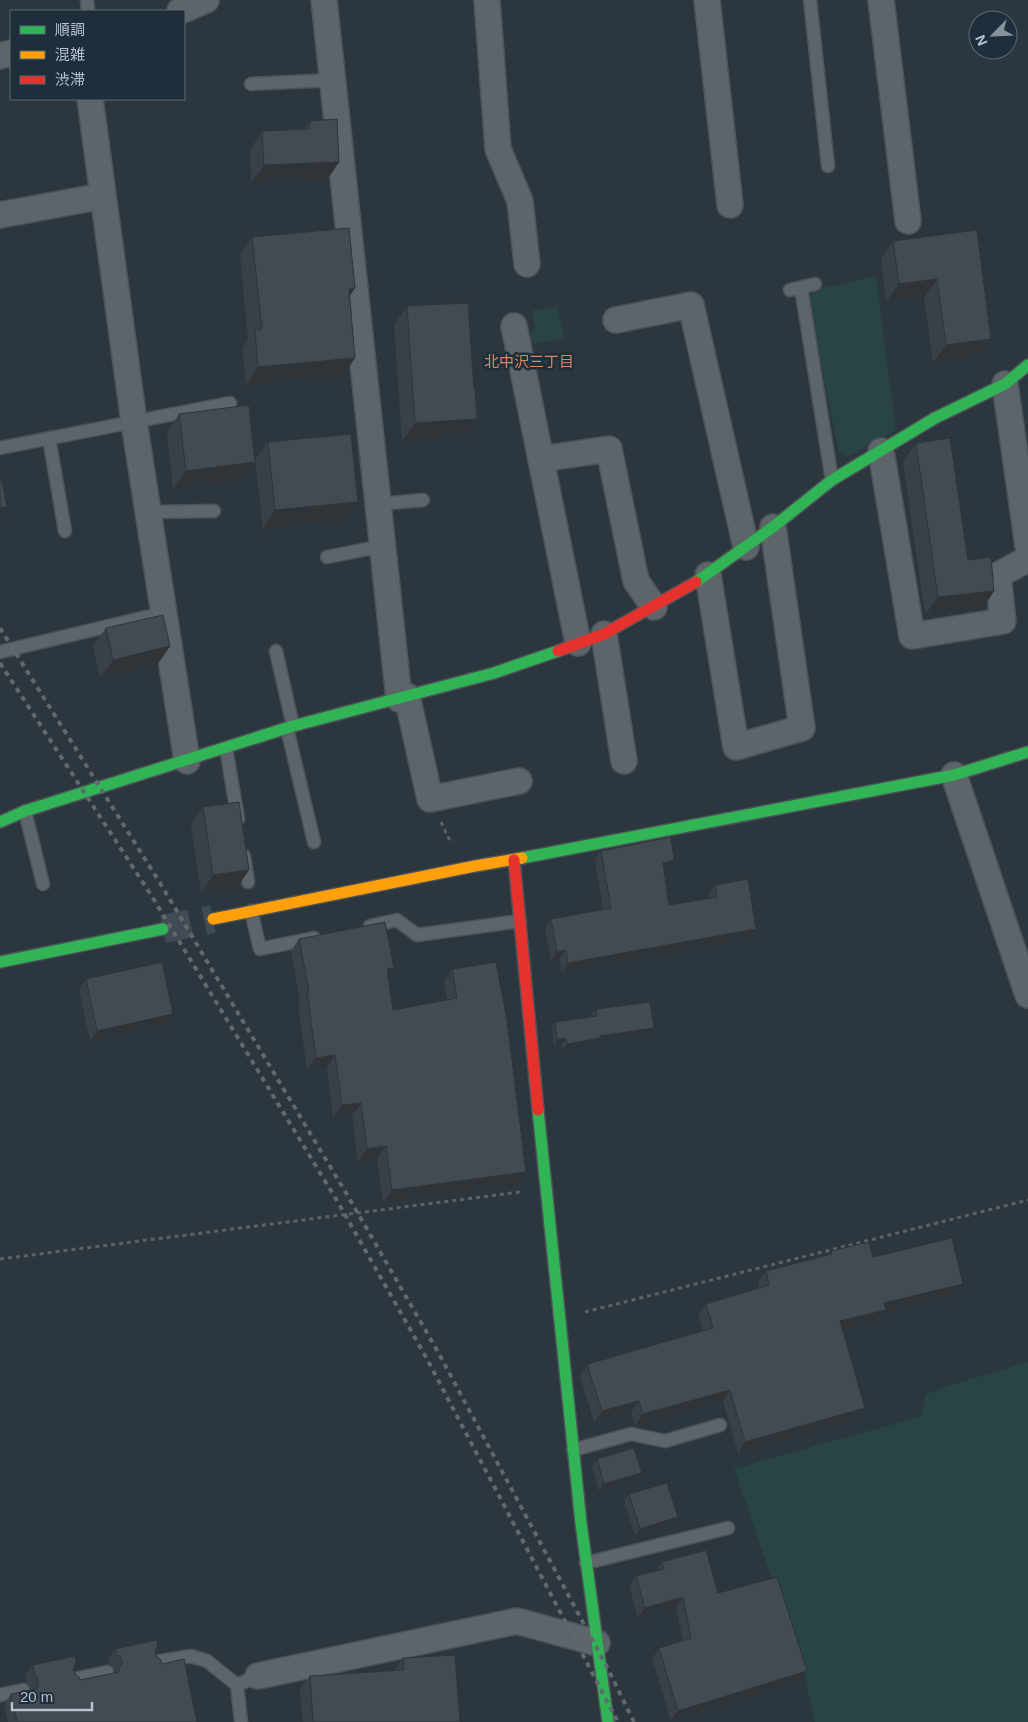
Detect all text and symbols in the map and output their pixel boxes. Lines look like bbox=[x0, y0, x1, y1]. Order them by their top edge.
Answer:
legend bbox=[10, 10, 185, 100]
north arrow bbox=[968, 10, 1018, 60]
text: 順調 bbox=[55, 21, 85, 38]
text: N bbox=[972, 32, 990, 48]
text: 混雑 bbox=[55, 46, 85, 63]
text: 渋滞 bbox=[55, 71, 85, 88]
district label: 北中沢三丁目 bbox=[484, 353, 574, 370]
scale bar bbox=[12, 1680, 92, 1712]
text: 20 m bbox=[20, 1688, 53, 1705]

